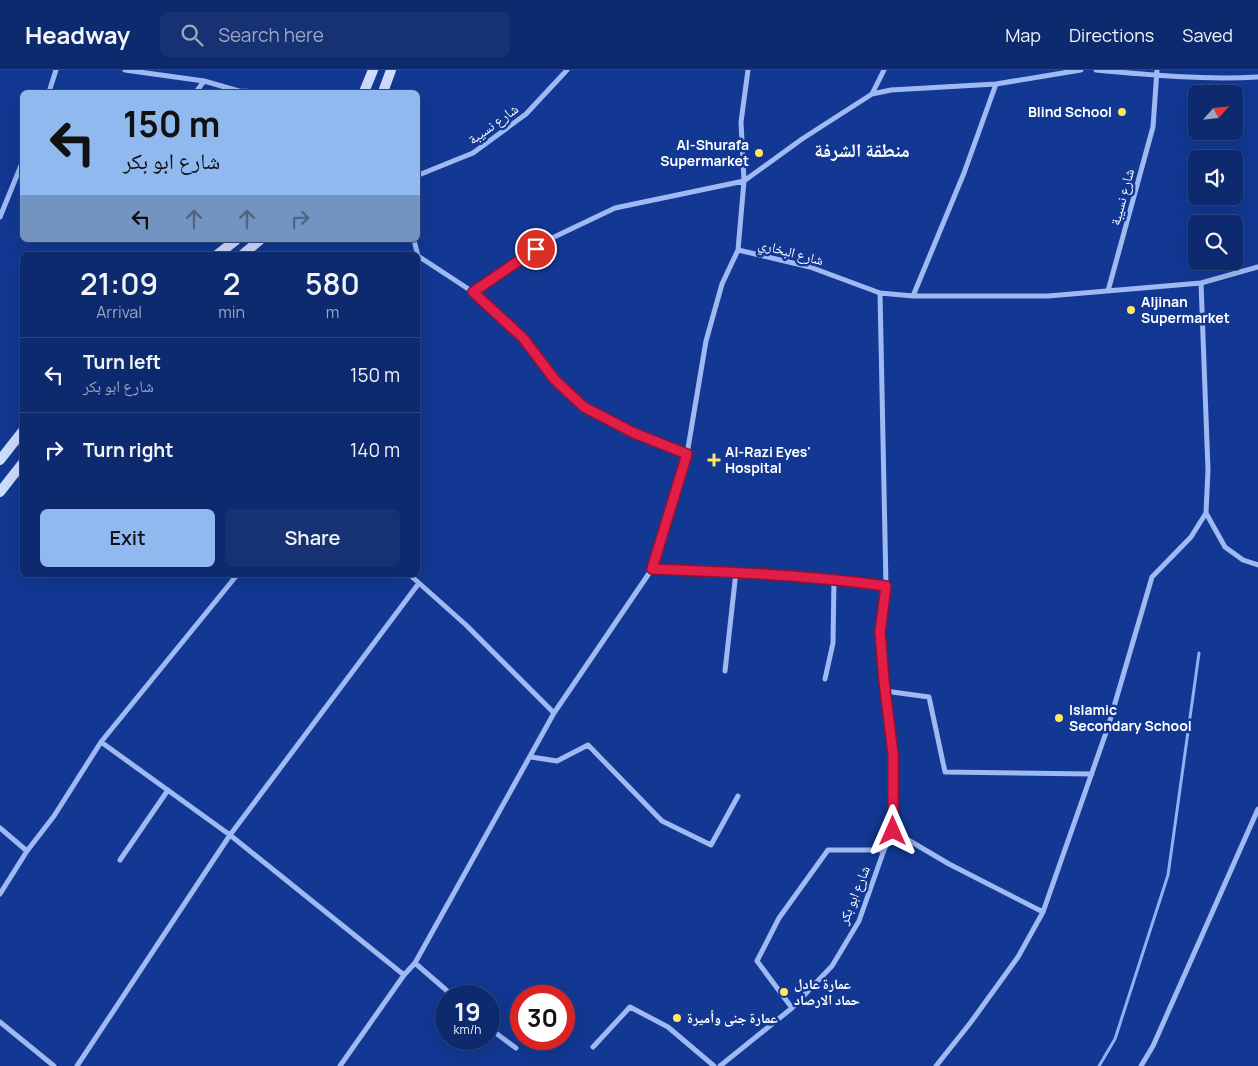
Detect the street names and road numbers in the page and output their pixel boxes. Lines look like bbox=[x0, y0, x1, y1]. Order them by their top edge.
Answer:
street label: شارع نسيبة bbox=[464, 99, 522, 149]
street label: شارع نسيبة bbox=[1105, 166, 1139, 228]
street label: شارع البخاري bbox=[756, 234, 826, 272]
street label: شارع ابو بكر bbox=[833, 863, 875, 928]

